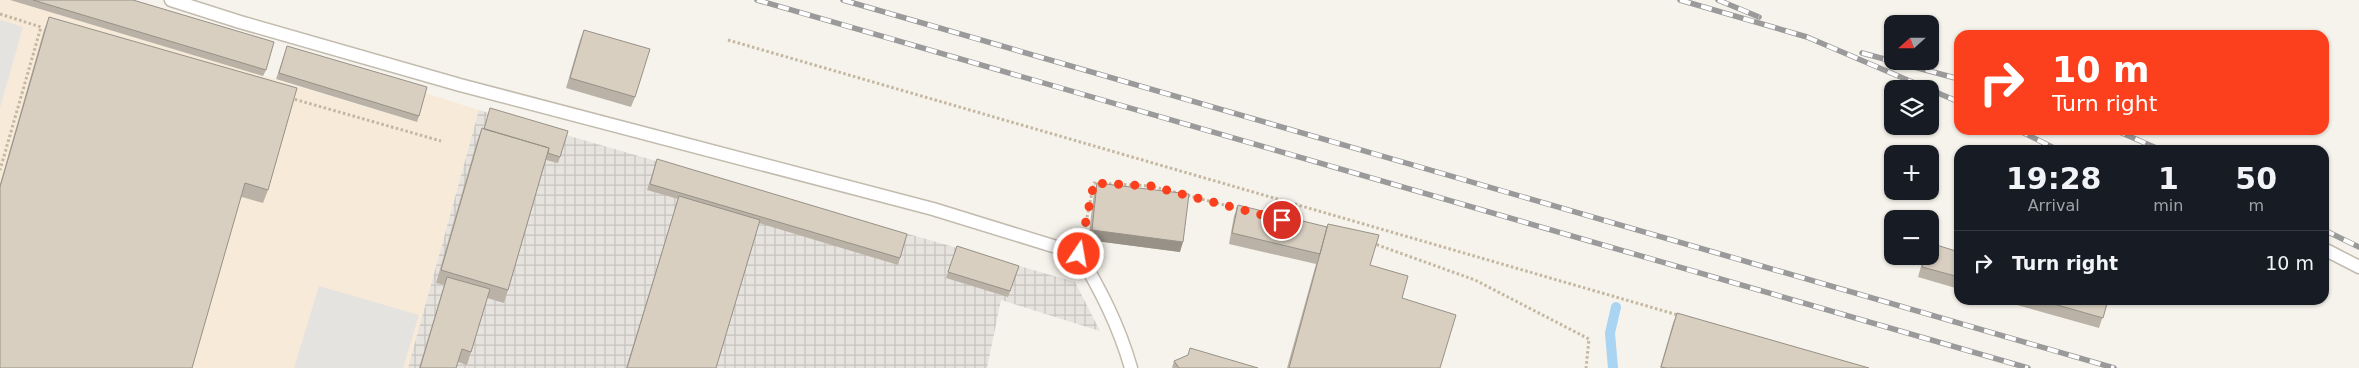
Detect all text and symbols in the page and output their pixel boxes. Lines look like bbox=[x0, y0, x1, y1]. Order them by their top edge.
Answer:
north arrow bbox=[1884, 15, 1939, 70]
map controls bbox=[1884, 15, 1939, 265]
icon: right bbox=[1969, 50, 2034, 115]
text: 10 m bbox=[2052, 50, 2149, 90]
button: layers bbox=[1884, 80, 1939, 135]
text: Turn right bbox=[2052, 91, 2157, 116]
button: + bbox=[1884, 145, 1939, 200]
text: 19:28 bbox=[2006, 161, 2101, 196]
text: 1 bbox=[2158, 161, 2179, 196]
text: 50 bbox=[2235, 161, 2277, 196]
text: Arrival bbox=[2028, 196, 2080, 215]
text: min bbox=[2153, 196, 2183, 215]
text: m bbox=[2248, 196, 2264, 215]
pin bbox=[1261, 199, 1303, 241]
icon: arrive bbox=[1268, 206, 1296, 234]
button: − bbox=[1884, 210, 1939, 265]
position arrow bbox=[1052, 227, 1104, 279]
icon: right bbox=[1969, 249, 1997, 277]
text: Turn right bbox=[2012, 252, 2118, 274]
text: 10 m bbox=[2265, 252, 2314, 274]

